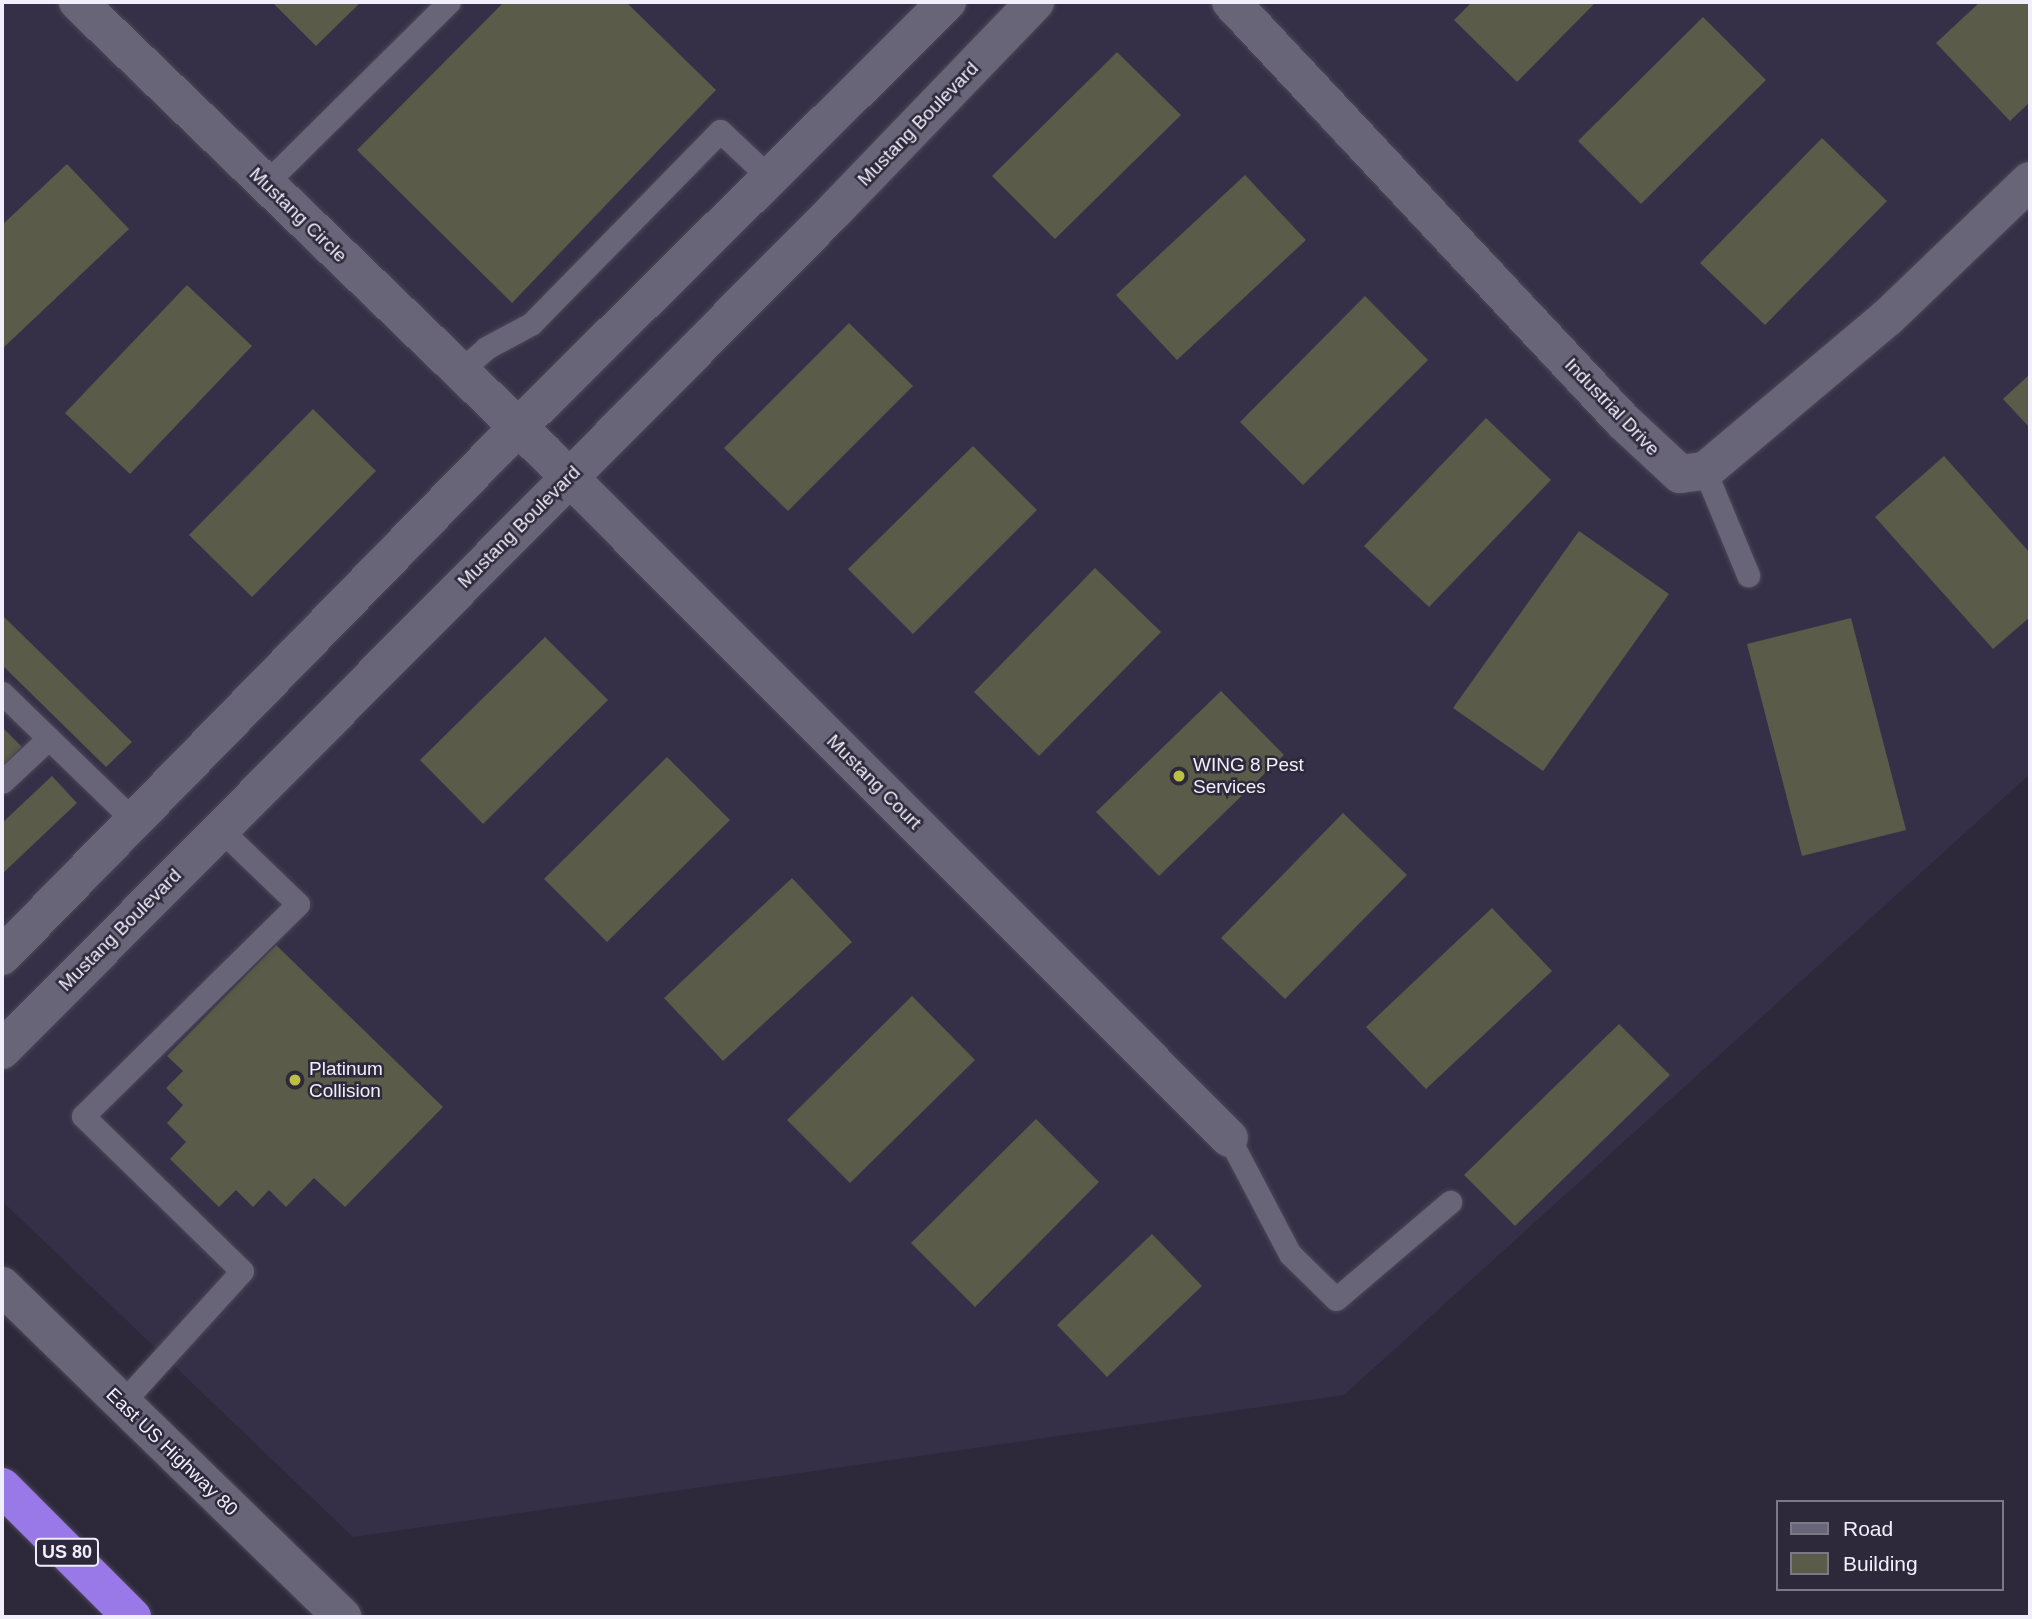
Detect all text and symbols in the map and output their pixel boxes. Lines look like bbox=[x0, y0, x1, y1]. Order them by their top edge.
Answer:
street label: Mustang Boulevard bbox=[853, 57, 983, 191]
street label: Mustang Circle bbox=[245, 163, 351, 267]
street label: Industrial Drive bbox=[1560, 354, 1664, 460]
street label: Mustang Boulevard bbox=[453, 461, 585, 593]
street label: Mustang Court bbox=[822, 730, 926, 834]
place label: WING 8 Pest Services bbox=[1193, 754, 1304, 798]
marker: WING 8 Pest Services bbox=[1171, 768, 1187, 784]
street label: Mustang Boulevard bbox=[54, 864, 186, 996]
place label: Platinum Collision bbox=[309, 1058, 383, 1102]
marker: Platinum Collision bbox=[287, 1072, 303, 1088]
street label: East US Highway 80 bbox=[101, 1383, 243, 1521]
legend bbox=[1776, 1500, 2004, 1591]
text: Road bbox=[1843, 1517, 1893, 1540]
road number: US 80 bbox=[34, 1538, 100, 1567]
text: Building bbox=[1843, 1552, 1918, 1575]

